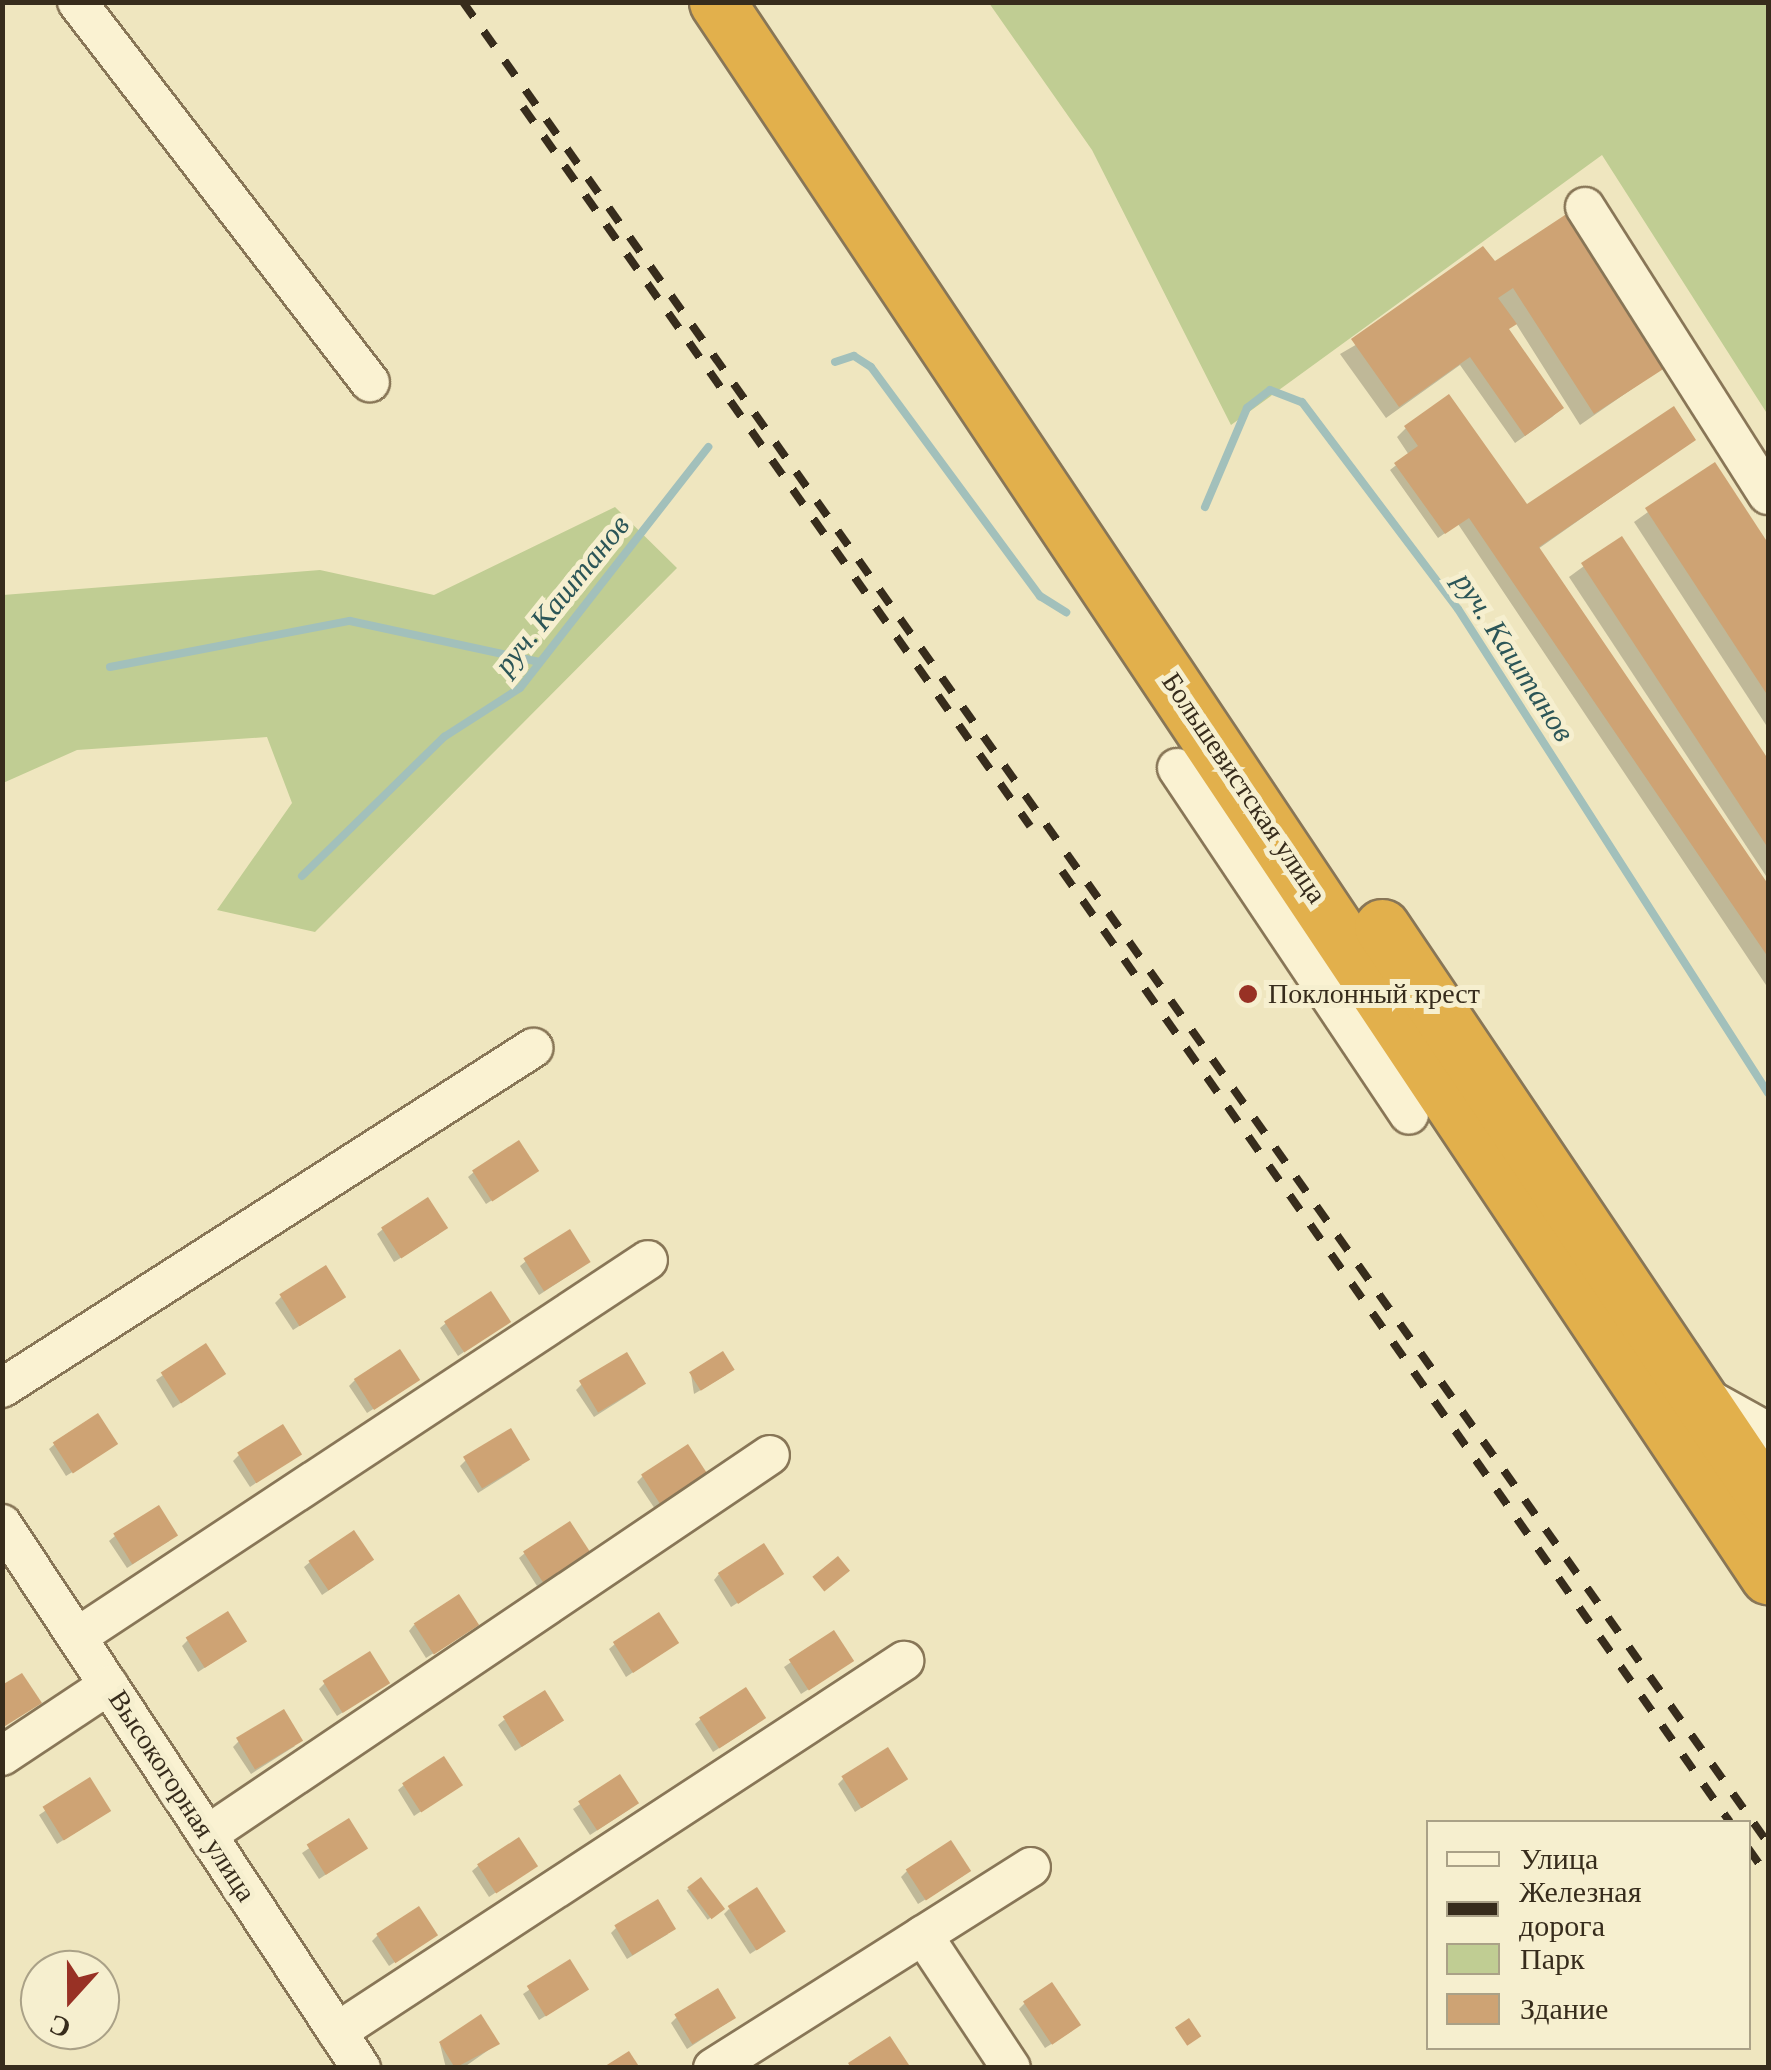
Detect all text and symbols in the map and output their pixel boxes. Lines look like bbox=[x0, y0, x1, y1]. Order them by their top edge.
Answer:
water label: руч. Каштанов bbox=[487, 508, 637, 682]
water label: руч. Каштанов bbox=[1446, 566, 1582, 748]
street label: Большевистская улица bbox=[1154, 666, 1334, 910]
place label: Поклонный крест bbox=[1268, 977, 1480, 1011]
marker: Поклонный крест bbox=[1237, 983, 1259, 1005]
street label: Высокогорная улица bbox=[101, 1684, 263, 1908]
legend bbox=[1426, 1820, 1751, 2050]
text: Улица bbox=[1520, 1842, 1598, 1875]
text: Железная дорога bbox=[1519, 1875, 1641, 1942]
text: Парк bbox=[1520, 1942, 1585, 1975]
north arrow bbox=[20, 1950, 120, 2050]
text: Здание bbox=[1520, 1992, 1608, 2025]
text: С bbox=[45, 2009, 75, 2045]

